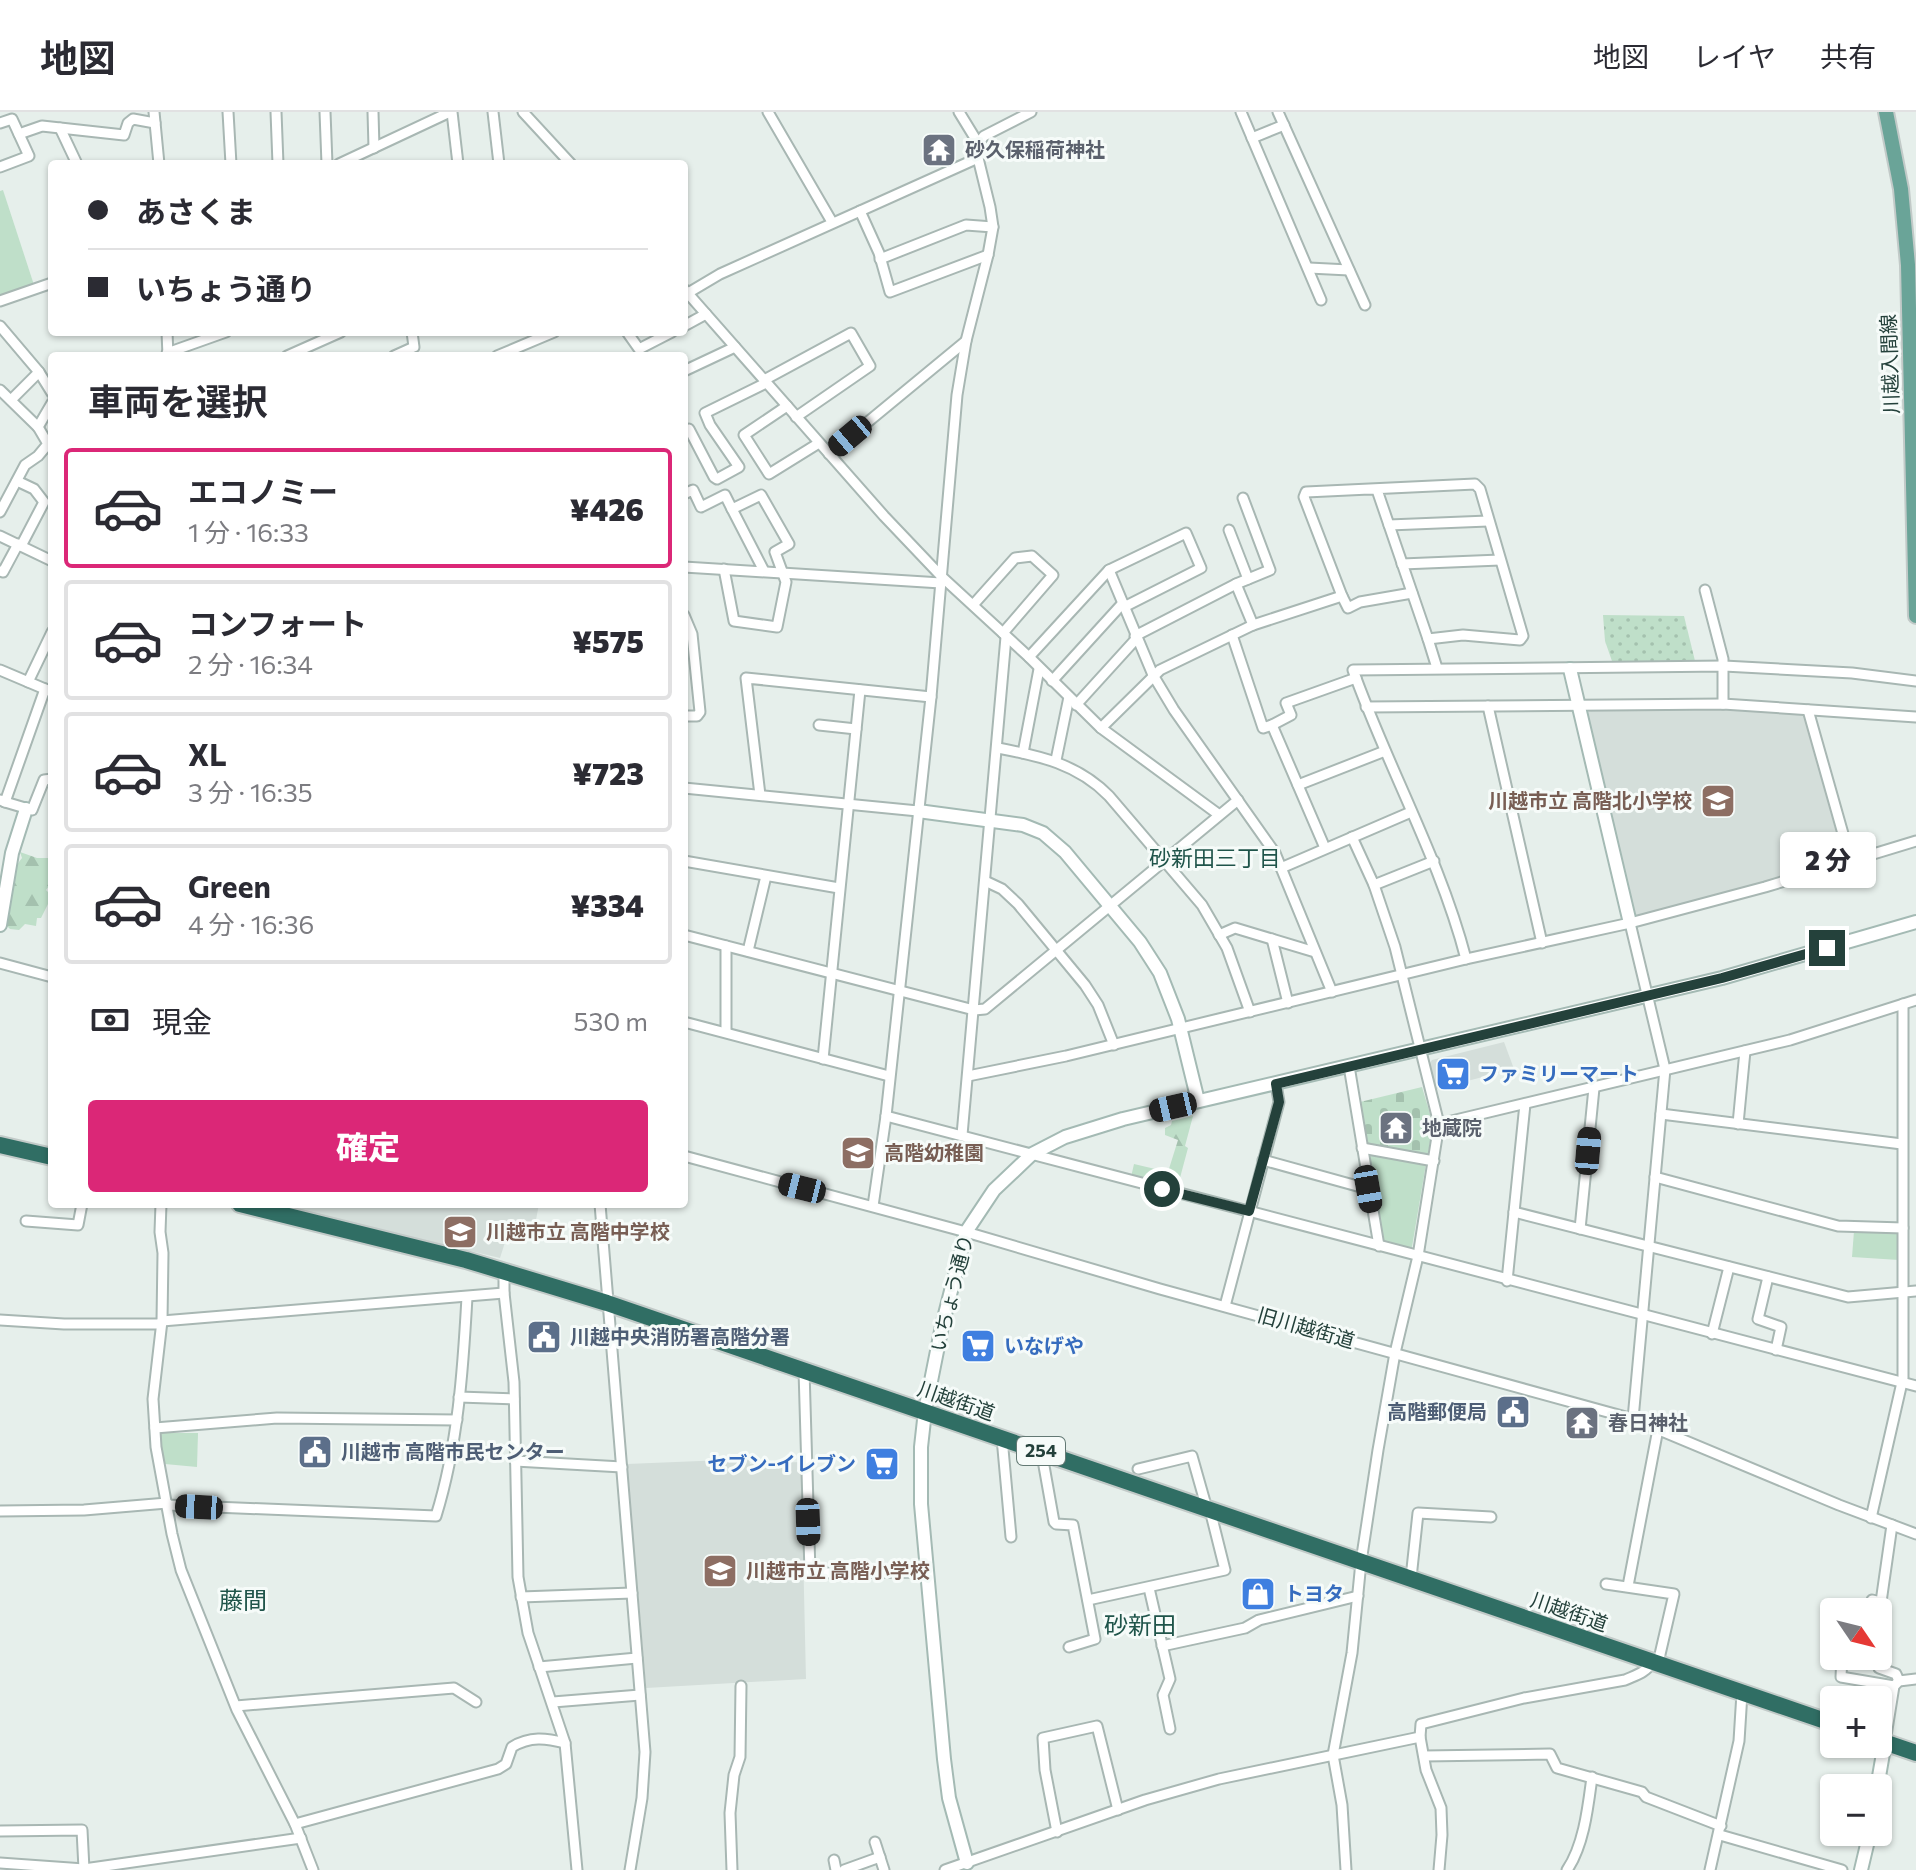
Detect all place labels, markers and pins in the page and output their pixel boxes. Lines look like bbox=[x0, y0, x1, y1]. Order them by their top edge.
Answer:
temple icon: 砂久保稲荷神社 bbox=[920, 131, 958, 169]
place label: 砂久保稲荷神社 bbox=[965, 137, 1105, 161]
school or university icon: 川越市立 高階北小学校 bbox=[1699, 782, 1737, 820]
place label: 川越市立 高階北小学校 bbox=[1488, 788, 1692, 812]
supermarket icon: ファミリーマート bbox=[1434, 1055, 1472, 1093]
place label: ファミリーマート bbox=[1479, 1061, 1639, 1085]
temple icon: 地蔵院 bbox=[1377, 1109, 1415, 1147]
place label: 地蔵院 bbox=[1422, 1115, 1482, 1139]
school or university icon: 高階幼稚園 bbox=[839, 1134, 877, 1172]
place label: 高階幼稚園 bbox=[884, 1140, 984, 1164]
school or university icon: 川越市立 高階中学校 bbox=[441, 1213, 479, 1251]
place label: 川越市立 高階中学校 bbox=[486, 1219, 670, 1243]
public building icon: 川越中央消防署高階分署 bbox=[525, 1318, 563, 1356]
place label: 川越中央消防署高階分署 bbox=[570, 1324, 790, 1348]
supermarket icon: いなげや bbox=[959, 1327, 997, 1365]
place label: いなげや bbox=[1004, 1333, 1084, 1357]
public building icon: 高階郵便局 bbox=[1494, 1393, 1532, 1431]
place label: 高階郵便局 bbox=[1387, 1399, 1487, 1423]
temple icon: 春日神社 bbox=[1563, 1404, 1601, 1442]
place label: 春日神社 bbox=[1608, 1410, 1688, 1434]
public building icon: 川越市 高階市民センター bbox=[296, 1433, 334, 1471]
place label: 川越市 高階市民センター bbox=[341, 1439, 565, 1463]
supermarket icon: セブン-イレブン bbox=[863, 1445, 901, 1483]
place label: セブン-イレブン bbox=[707, 1451, 856, 1475]
school or university icon: 川越市立 高階小学校 bbox=[701, 1552, 739, 1590]
place label: 川越市立 高階小学校 bbox=[746, 1558, 930, 1582]
shop icon: トヨタ bbox=[1239, 1575, 1277, 1613]
place label: トヨタ bbox=[1284, 1581, 1344, 1605]

